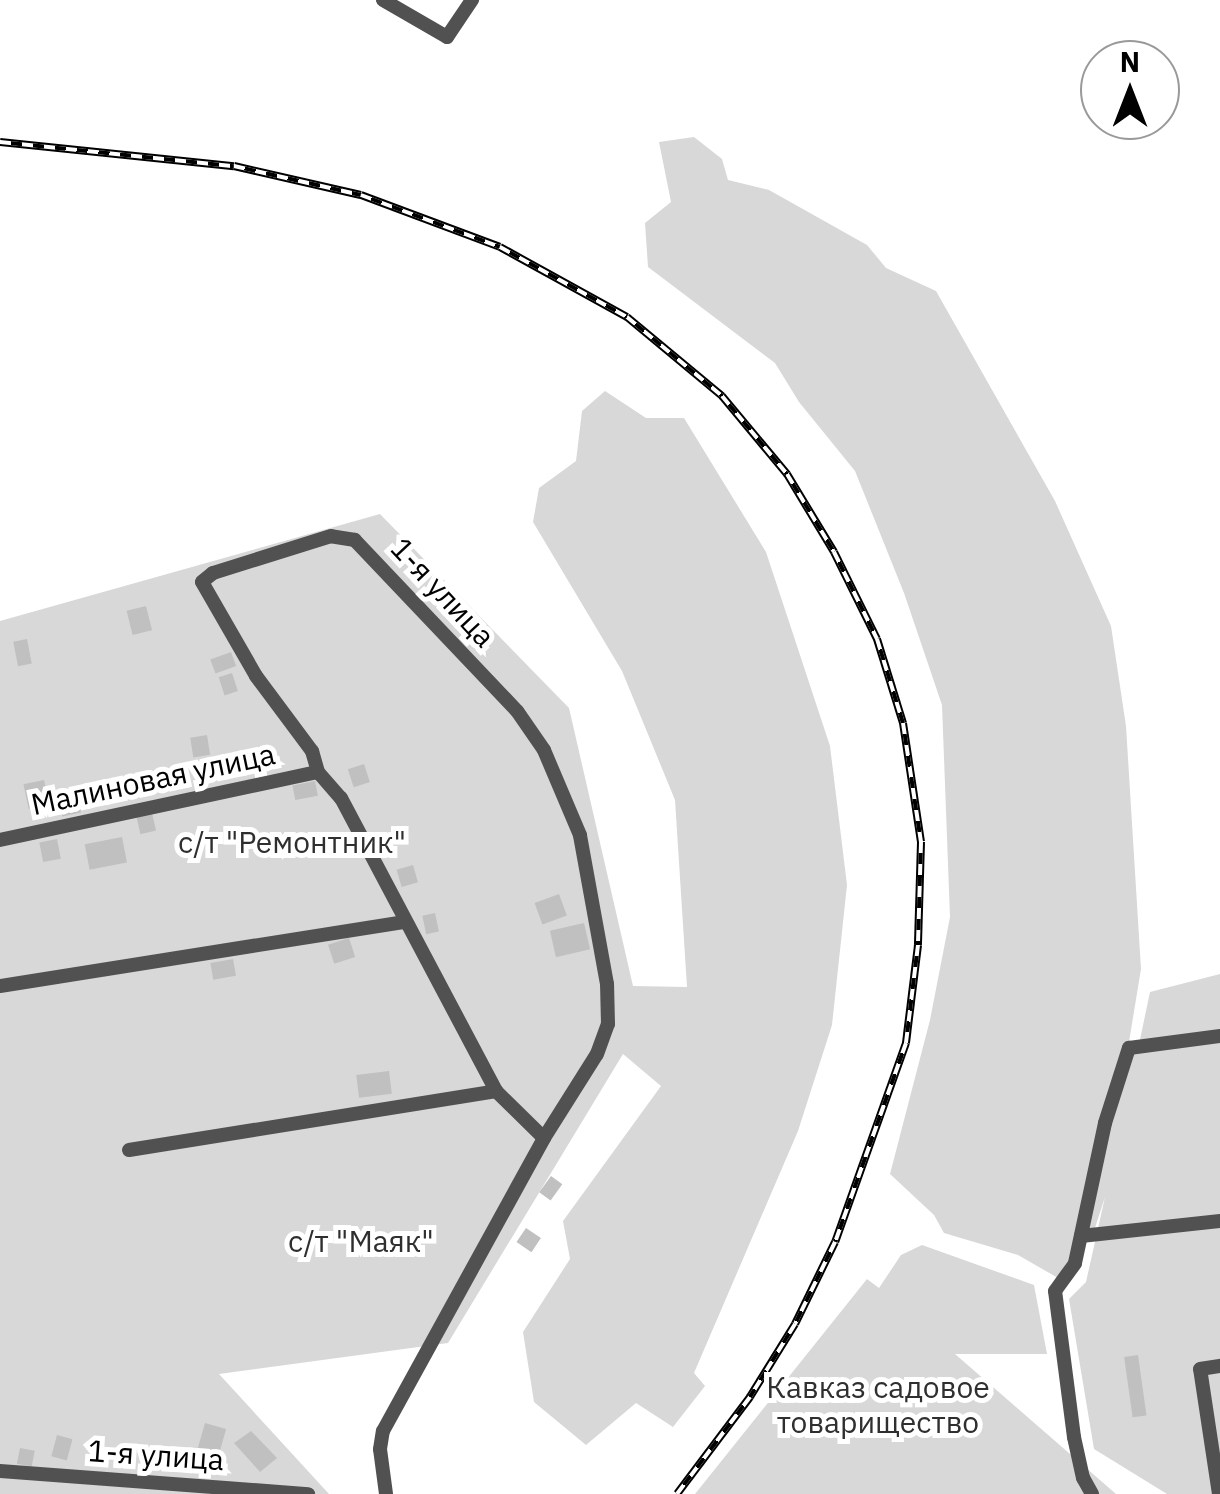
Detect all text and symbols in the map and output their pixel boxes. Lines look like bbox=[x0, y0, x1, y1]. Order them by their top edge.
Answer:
north arrow bbox=[1080, 40, 1180, 140]
text: N bbox=[1120, 43, 1140, 80]
street label: 1-я улица bbox=[383, 530, 503, 654]
street label: Малиновая улица bbox=[28, 736, 278, 822]
park label: с/т "Ремонтник" bbox=[178, 824, 406, 860]
park label: с/т "Маяк" bbox=[288, 1223, 434, 1259]
park label: Кавказ садовое товарищество bbox=[766, 1369, 990, 1440]
street label: 1-я улица bbox=[87, 1432, 225, 1478]

